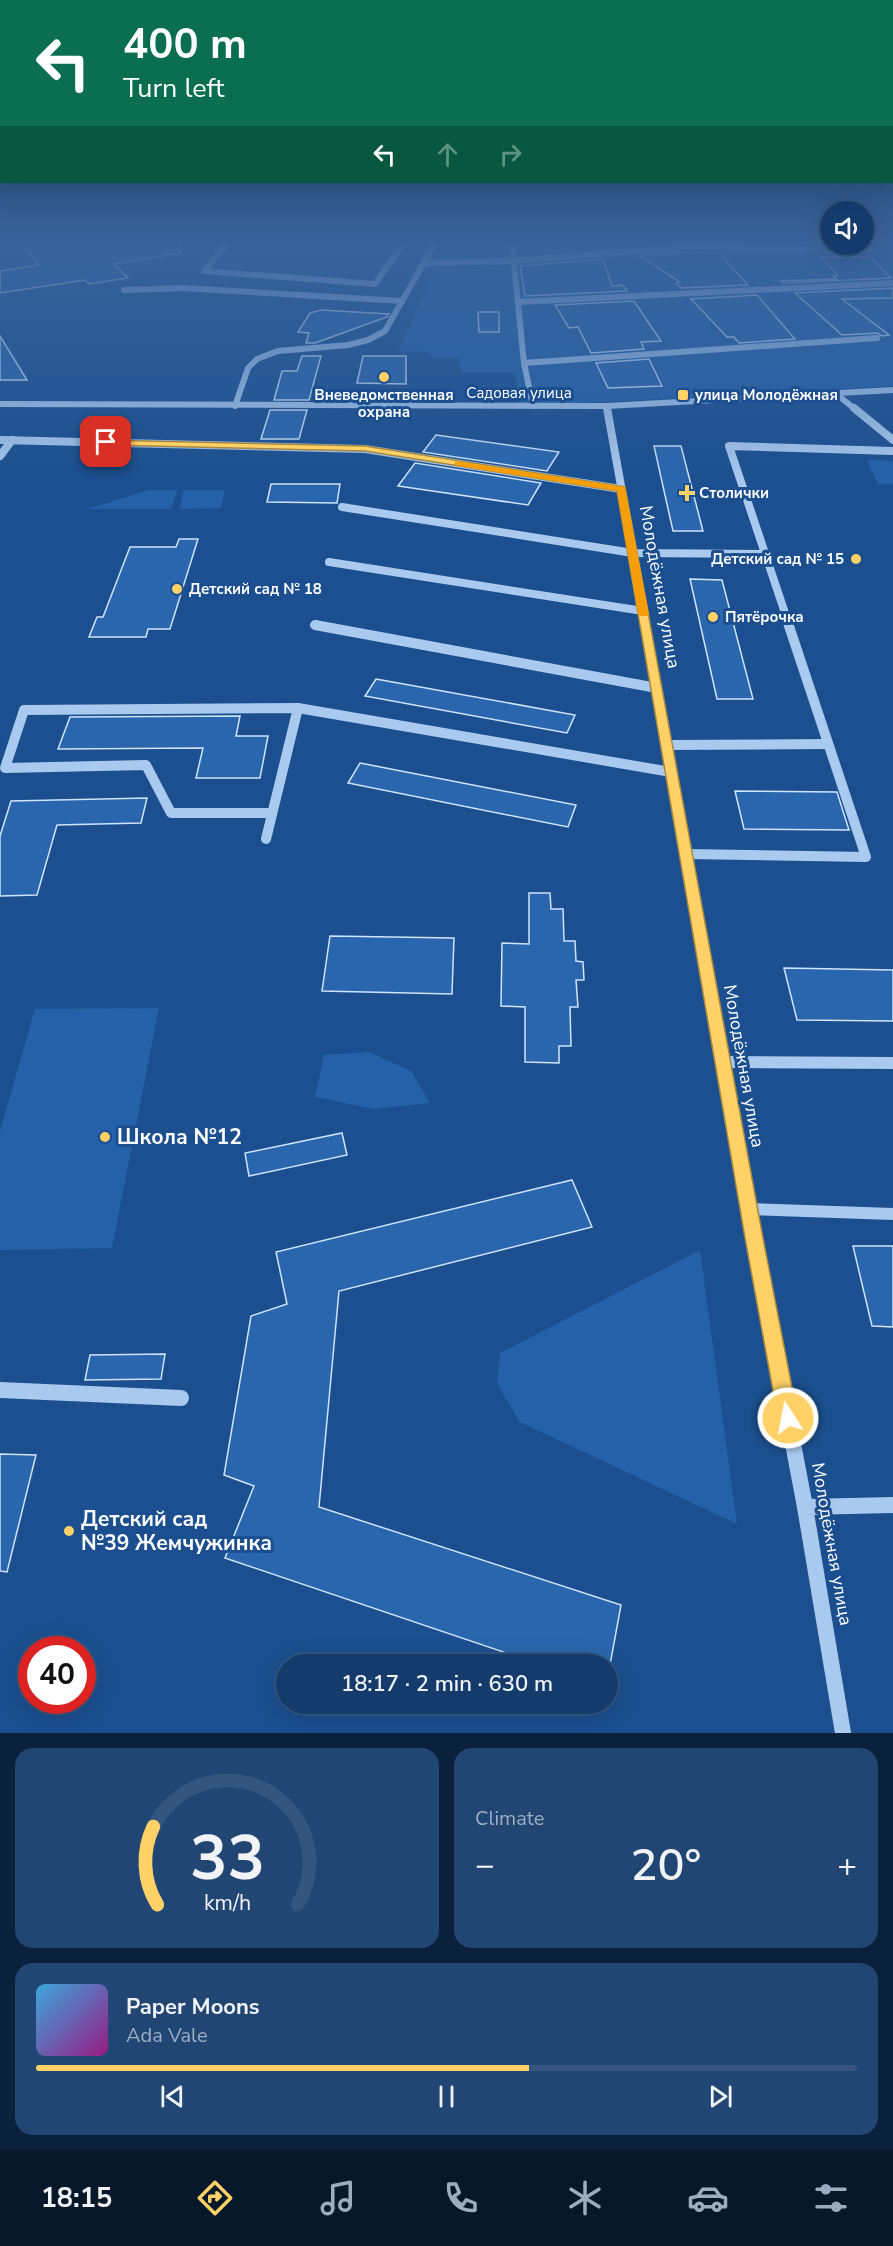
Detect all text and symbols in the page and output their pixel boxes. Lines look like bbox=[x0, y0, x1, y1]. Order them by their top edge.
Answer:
text: 400 m bbox=[123, 16, 247, 73]
icon: left bbox=[24, 24, 102, 102]
text: Turn left bbox=[123, 70, 224, 107]
icon: left bbox=[368, 138, 401, 171]
icon: ahead bbox=[431, 138, 464, 171]
icon: right bbox=[494, 138, 527, 171]
map controls bbox=[820, 201, 874, 255]
button: sound bbox=[820, 201, 874, 255]
marker: Вневедомственная охрана bbox=[377, 370, 391, 384]
street label: Садовая улица bbox=[466, 383, 572, 403]
place label: Вневедомственная охрана bbox=[314, 385, 454, 422]
place label: улица Молодёжная bbox=[695, 385, 838, 405]
marker: улица Молодёжная bbox=[676, 388, 690, 402]
pin bbox=[80, 416, 131, 467]
icon: arrive bbox=[89, 425, 122, 458]
place label: Столички bbox=[699, 483, 769, 503]
marker: Столички bbox=[680, 486, 694, 500]
street label: Молодёжная улица bbox=[634, 504, 686, 670]
place label: Детский сад № 15 bbox=[711, 549, 844, 569]
marker: Детский сад № 15 bbox=[849, 552, 863, 566]
place label: Детский сад № 18 bbox=[189, 579, 322, 599]
marker: Детский сад № 18 bbox=[170, 582, 184, 596]
place label: Пятёрочка bbox=[725, 607, 804, 627]
marker: Пятёрочка bbox=[706, 610, 720, 624]
street label: Молодёжная улица bbox=[718, 983, 770, 1149]
place label: Школа №12 bbox=[117, 1123, 242, 1151]
marker: Школа №12 bbox=[98, 1130, 112, 1144]
position arrow bbox=[756, 1386, 820, 1450]
street label: Молодёжная улица bbox=[806, 1461, 858, 1627]
place label: Детский сад №39 Жемчужинка bbox=[81, 1505, 272, 1557]
marker: Детский сад №39 Жемчужинка bbox=[62, 1524, 76, 1538]
speed limit sign: 40 bbox=[18, 1636, 96, 1714]
text: 18:17 · 2 min · 630 m bbox=[341, 1669, 553, 1699]
text: Climate bbox=[475, 1805, 544, 1832]
text: 33 bbox=[190, 1816, 264, 1901]
text: 20° bbox=[631, 1835, 701, 1896]
text: − bbox=[475, 1843, 495, 1888]
text: + bbox=[837, 1843, 857, 1888]
text: km/h bbox=[203, 1888, 251, 1918]
text: Paper Moons bbox=[126, 1992, 260, 2022]
text: Ada Vale bbox=[126, 2022, 208, 2049]
icon: previous bbox=[156, 2080, 189, 2113]
icon: pause bbox=[430, 2080, 463, 2113]
icon: next bbox=[704, 2080, 737, 2113]
icon: directions bbox=[194, 2177, 236, 2219]
icon: music bbox=[317, 2177, 359, 2219]
icon: phone bbox=[440, 2177, 482, 2219]
icon: climate bbox=[564, 2177, 606, 2219]
icon: car bbox=[687, 2177, 729, 2219]
icon: filters bbox=[810, 2177, 852, 2219]
text: 18:15 bbox=[41, 2180, 112, 2217]

